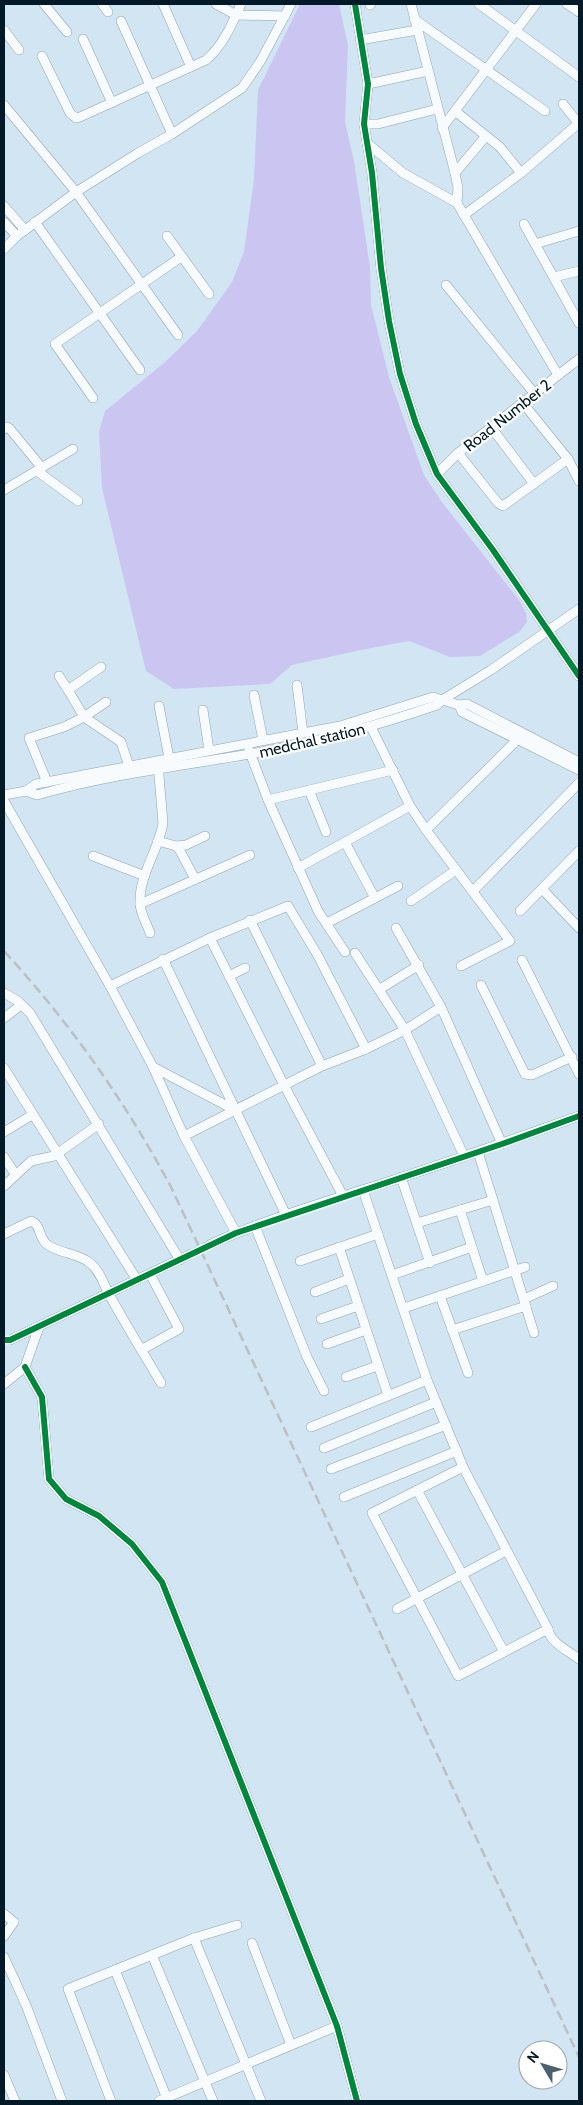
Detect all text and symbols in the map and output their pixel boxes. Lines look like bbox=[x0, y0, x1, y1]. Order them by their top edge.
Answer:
street label: Road Number 2 bbox=[460, 375, 555, 455]
street label: medchal station bbox=[257, 719, 367, 762]
north arrow bbox=[518, 2040, 568, 2090]
text: N bbox=[523, 2048, 543, 2066]

